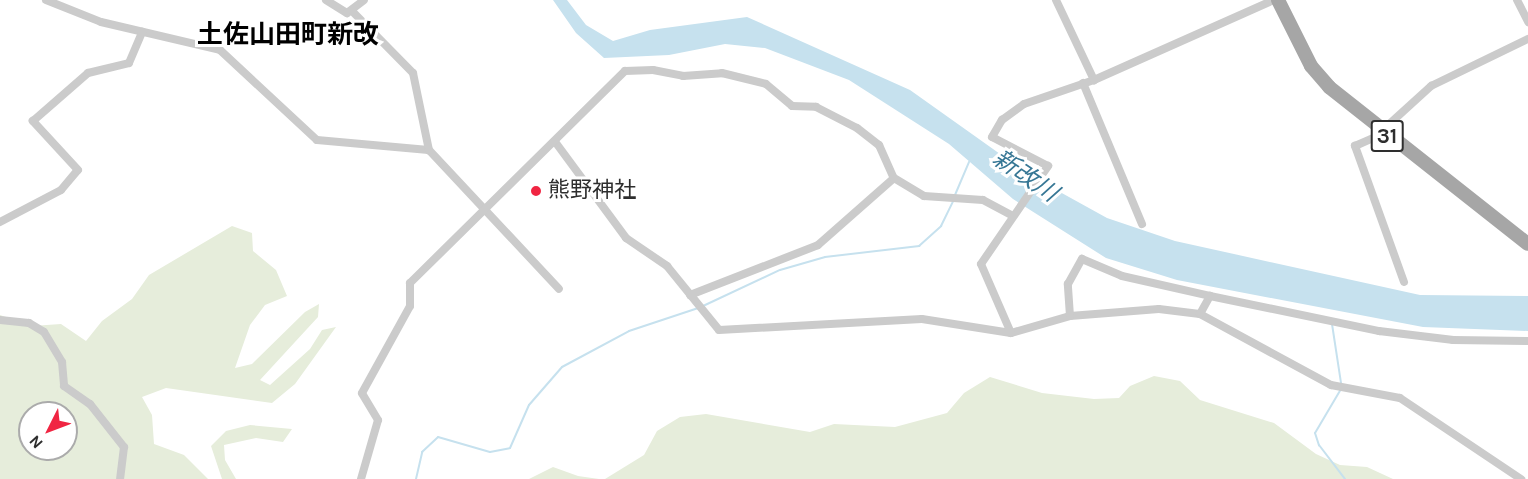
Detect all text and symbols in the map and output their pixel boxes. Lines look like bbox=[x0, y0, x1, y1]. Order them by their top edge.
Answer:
district label: 土佐山田町新改 bbox=[197, 19, 379, 51]
road number: 31 bbox=[1370, 118, 1404, 154]
water label: 新改川 bbox=[987, 144, 1063, 208]
place label: 熊野神社 bbox=[548, 178, 636, 204]
marker: 熊野神社 bbox=[529, 184, 543, 198]
north arrow bbox=[18, 401, 78, 461]
text: N bbox=[25, 431, 47, 453]

